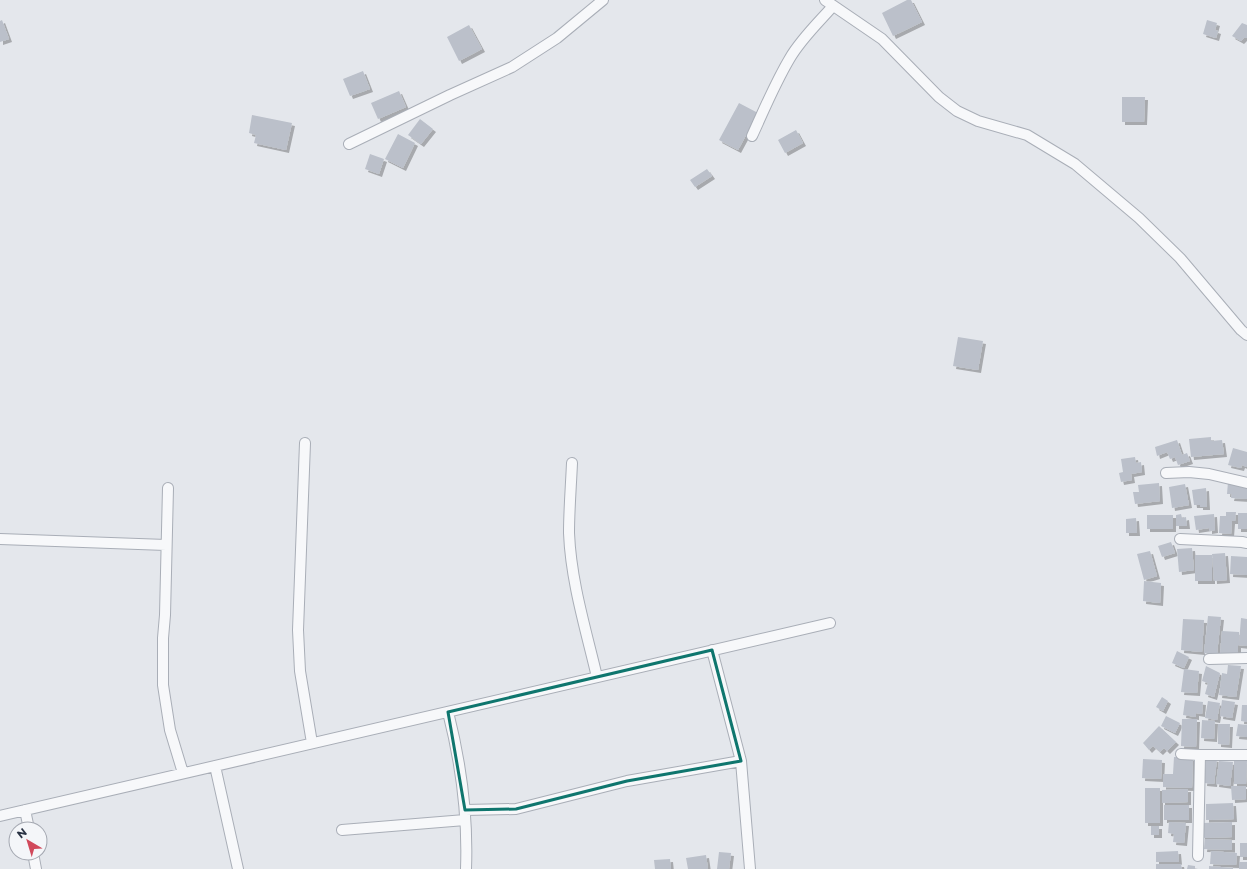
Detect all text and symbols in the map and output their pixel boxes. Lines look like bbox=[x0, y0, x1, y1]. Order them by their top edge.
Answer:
north arrow bbox=[8, 821, 48, 861]
text: N bbox=[14, 825, 30, 841]

